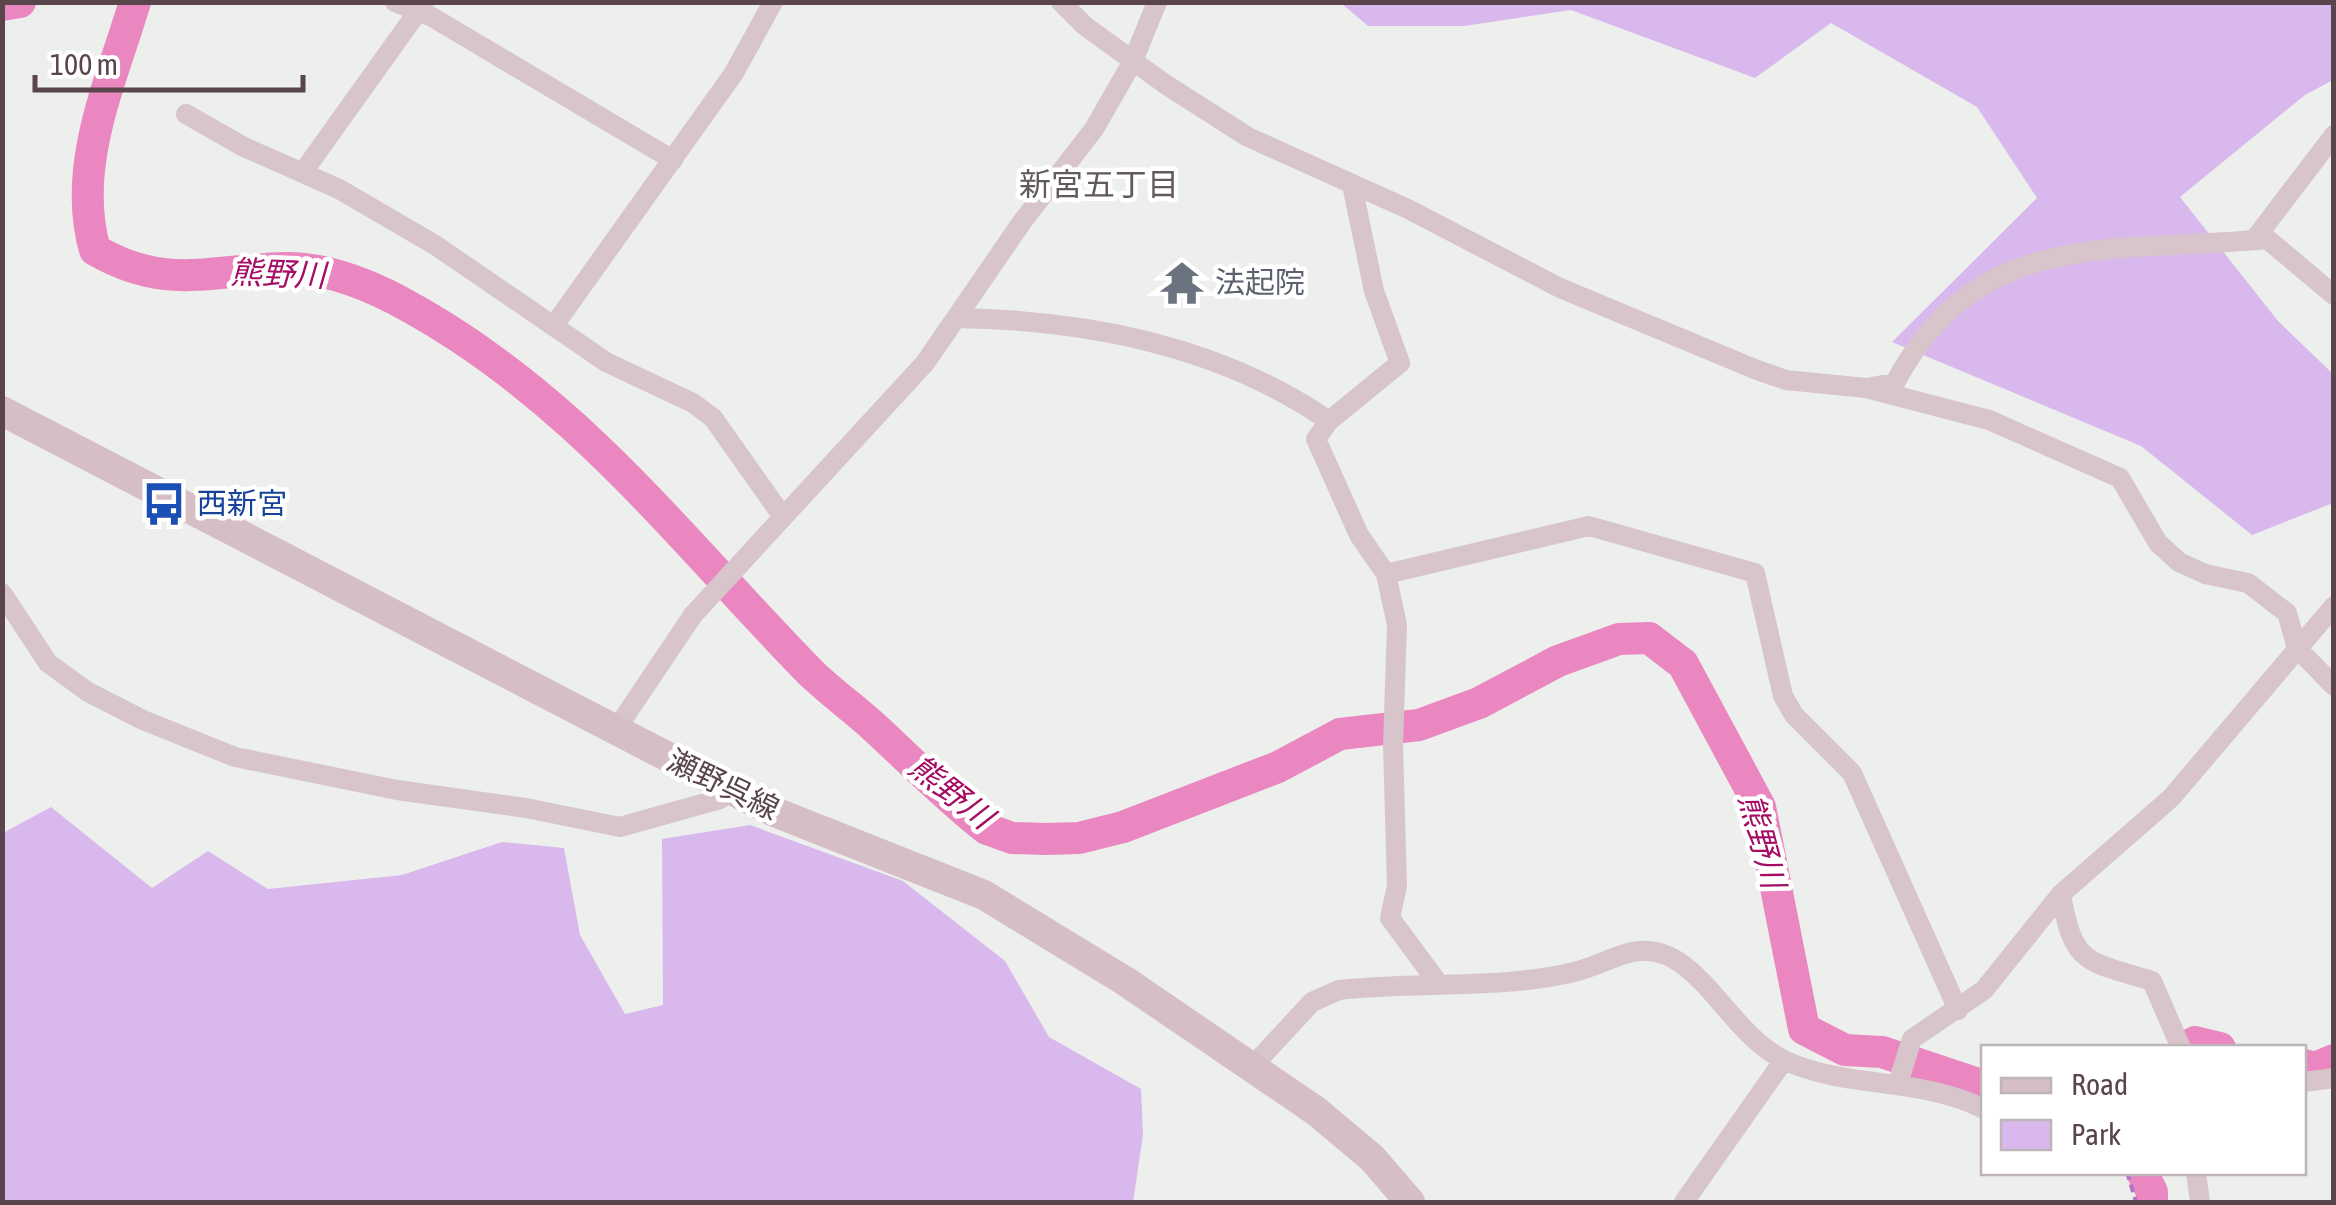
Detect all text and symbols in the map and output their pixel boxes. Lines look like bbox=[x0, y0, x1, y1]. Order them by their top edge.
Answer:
scale bar bbox=[35, 30, 302, 92]
text: 100 m bbox=[50, 47, 118, 81]
district label: 新宮五丁目 bbox=[1019, 166, 1179, 203]
water label: 熊野川 bbox=[229, 253, 330, 294]
temple icon: 法起院 bbox=[1158, 259, 1206, 307]
place label: 法起院 bbox=[1215, 265, 1305, 299]
bus stop icon: 西新宮 bbox=[140, 480, 188, 528]
place label: 西新宮 bbox=[197, 486, 287, 520]
street label: 瀬野呉線 bbox=[662, 743, 785, 826]
water label: 熊野川 bbox=[902, 747, 1003, 838]
water label: 熊野川 bbox=[1732, 790, 1794, 895]
legend bbox=[1981, 1045, 2306, 1175]
text: Road bbox=[2071, 1067, 2128, 1101]
text: Park bbox=[2071, 1117, 2121, 1151]

